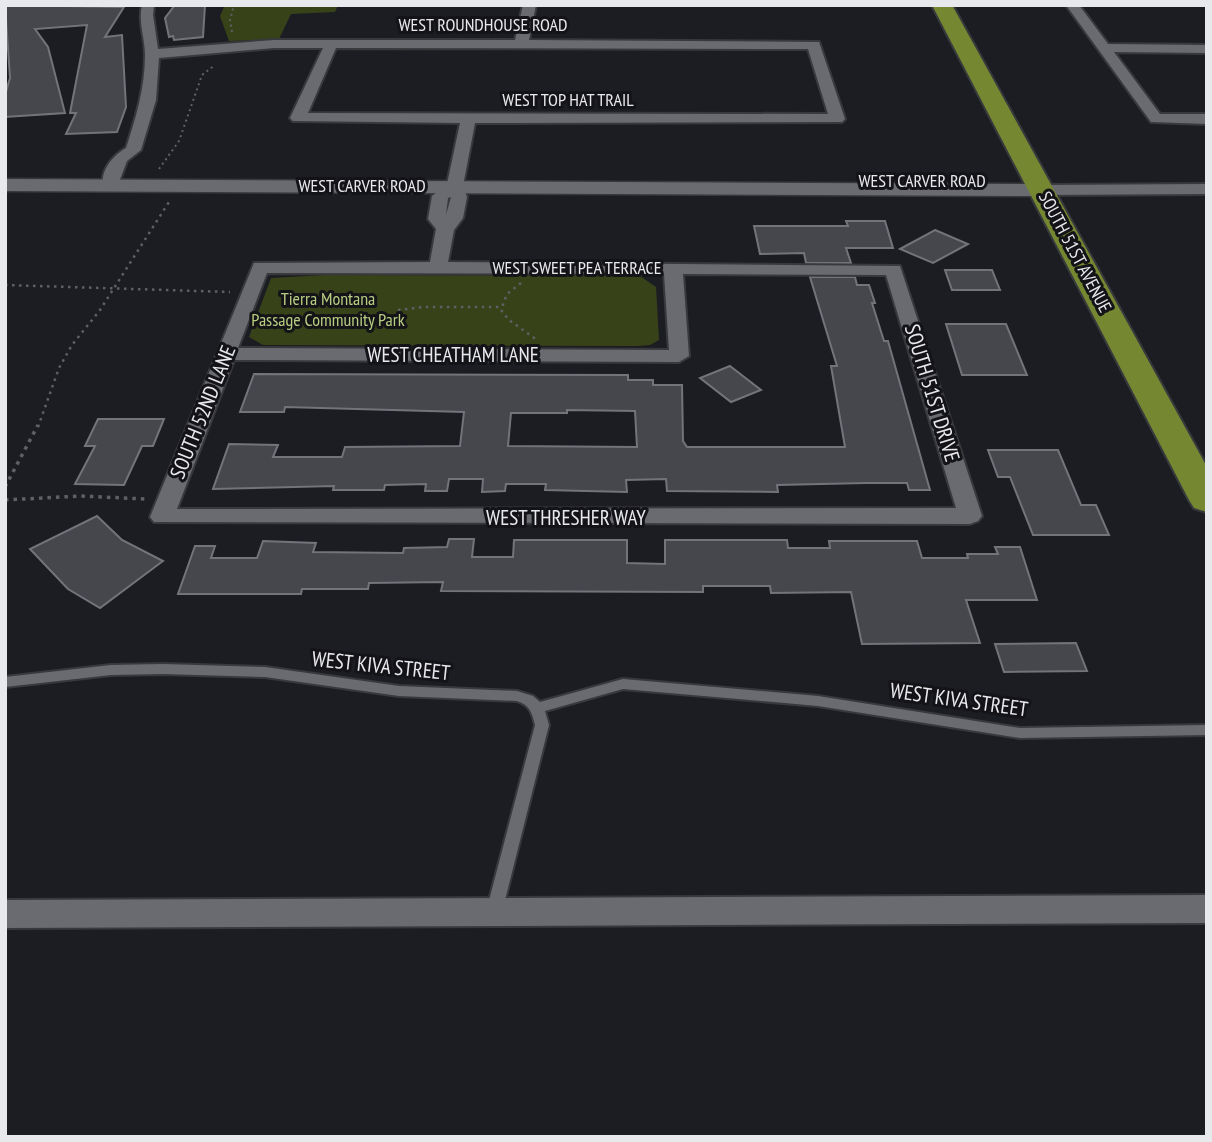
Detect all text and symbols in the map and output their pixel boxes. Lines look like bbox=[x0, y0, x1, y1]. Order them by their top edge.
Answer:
street label: WEST ROUNDHOUSE ROAD bbox=[398, 13, 568, 36]
street label: WEST TOP HAT TRAIL bbox=[502, 88, 634, 111]
street label: WEST CARVER ROAD bbox=[858, 169, 986, 192]
street label: WEST CARVER ROAD bbox=[298, 174, 426, 197]
street label: SOUTH 51ST AVENUE bbox=[1034, 187, 1117, 316]
street label: WEST SWEET PEA TERRACE bbox=[492, 256, 662, 279]
park label: Tierra Montana Passage Community Park bbox=[251, 287, 405, 331]
street label: SOUTH 51ST DRIVE bbox=[899, 321, 966, 465]
street label: SOUTH 52ND LANE bbox=[164, 341, 242, 482]
street label: WEST CHEATHAM LANE bbox=[367, 341, 539, 368]
street label: WEST THRESHER WAY bbox=[486, 504, 646, 531]
street label: WEST KIVA STREET bbox=[311, 645, 452, 686]
street label: WEST KIVA STREET bbox=[888, 676, 1030, 723]

